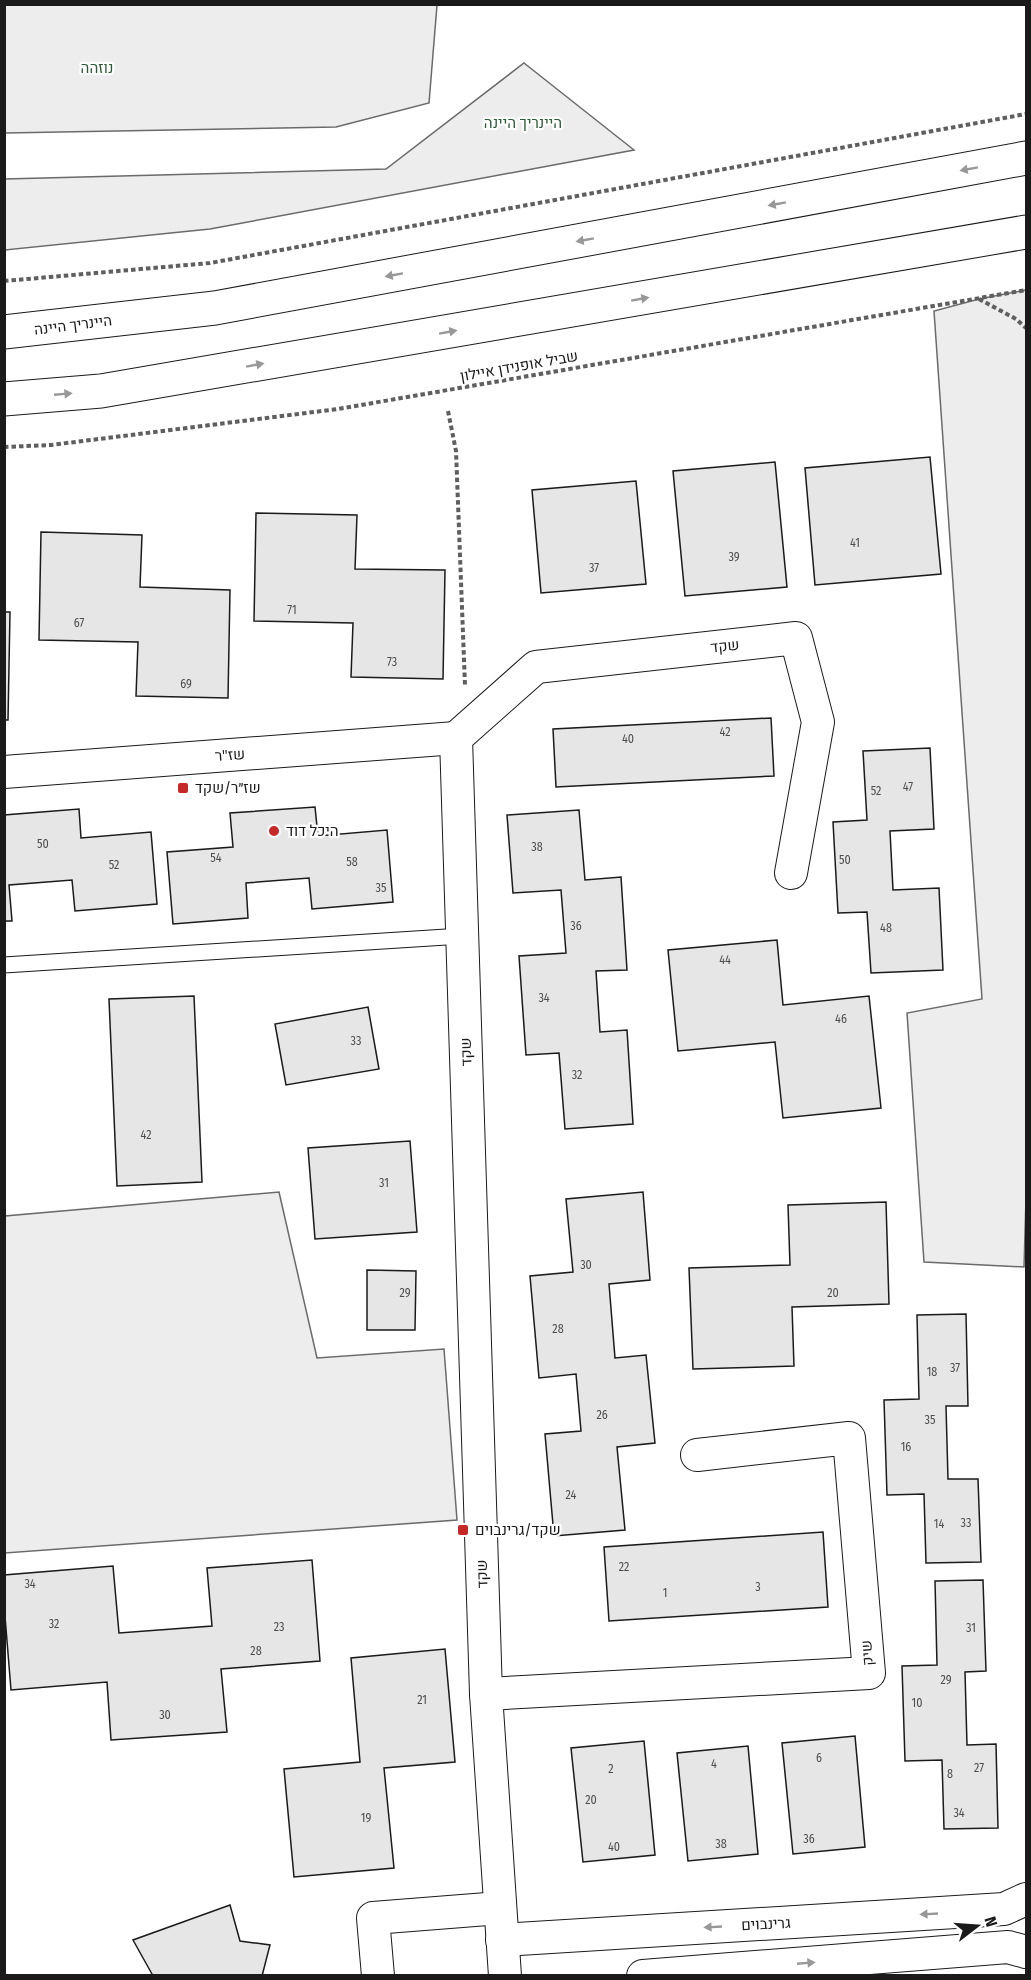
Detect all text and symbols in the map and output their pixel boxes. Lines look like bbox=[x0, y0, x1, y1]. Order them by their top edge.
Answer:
park label: נוזהה bbox=[81, 59, 113, 77]
park label: היינריך היינה bbox=[484, 114, 562, 132]
one-way arrow bbox=[959, 165, 978, 174]
one-way arrow bbox=[768, 200, 787, 209]
one-way arrow bbox=[576, 236, 595, 245]
one-way arrow bbox=[384, 271, 403, 280]
one-way arrow bbox=[631, 294, 650, 303]
street label: היינריך היינה bbox=[33, 311, 113, 339]
one-way arrow bbox=[438, 327, 457, 336]
street label: שביל אופנידן איילון bbox=[458, 347, 580, 385]
one-way arrow bbox=[246, 360, 265, 369]
one-way arrow bbox=[53, 389, 72, 399]
house number: 41 bbox=[850, 536, 860, 550]
house number: 39 bbox=[728, 550, 740, 564]
house number: 37 bbox=[589, 561, 599, 575]
house number: 71 bbox=[287, 603, 297, 617]
house number: 67 bbox=[74, 616, 84, 630]
street label: שקד bbox=[710, 636, 740, 656]
house number: 73 bbox=[387, 655, 397, 669]
house number: 69 bbox=[180, 677, 192, 691]
house number: 42 bbox=[720, 725, 730, 739]
house number: 40 bbox=[622, 732, 634, 746]
street label: שז"ר bbox=[214, 745, 246, 765]
place label: שז״ר/שקד bbox=[195, 779, 261, 797]
house number: 47 bbox=[903, 780, 913, 794]
marker: שז״ר/שקד bbox=[176, 781, 190, 795]
house number: 52 bbox=[871, 784, 881, 798]
place label: היכל דוד bbox=[286, 822, 339, 840]
marker: היכל דוד bbox=[267, 824, 281, 838]
house number: 50 bbox=[37, 837, 49, 851]
house number: 38 bbox=[531, 840, 543, 854]
house number: 54 bbox=[210, 851, 222, 865]
house number: 50 bbox=[839, 853, 851, 867]
house number: 58 bbox=[346, 855, 358, 869]
house number: 52 bbox=[109, 858, 119, 872]
house number: 35 bbox=[376, 881, 387, 895]
house number: 36 bbox=[570, 919, 582, 933]
house number: 48 bbox=[880, 921, 892, 935]
house number: 44 bbox=[719, 953, 731, 967]
house number: 34 bbox=[538, 991, 550, 1005]
house number: 46 bbox=[835, 1012, 847, 1026]
house number: 33 bbox=[351, 1034, 361, 1048]
street label: שקד bbox=[456, 1037, 476, 1067]
house number: 32 bbox=[572, 1068, 582, 1082]
house number: 42 bbox=[141, 1128, 151, 1142]
house number: 31 bbox=[379, 1176, 389, 1190]
house number: 30 bbox=[580, 1258, 592, 1272]
house number: 29 bbox=[399, 1286, 411, 1300]
house number: 20 bbox=[827, 1286, 839, 1300]
house number: 28 bbox=[552, 1322, 564, 1336]
house number: 37 bbox=[950, 1361, 960, 1375]
house number: 18 bbox=[927, 1365, 937, 1379]
house number: 26 bbox=[596, 1408, 608, 1422]
house number: 35 bbox=[925, 1413, 936, 1427]
house number: 16 bbox=[901, 1440, 911, 1454]
house number: 24 bbox=[566, 1488, 577, 1502]
house number: 33 bbox=[961, 1516, 971, 1530]
house number: 14 bbox=[934, 1517, 944, 1531]
place label: שקד/גרינבוים bbox=[475, 1521, 561, 1539]
marker: שקד/גרינבוים bbox=[456, 1523, 470, 1537]
street label: שקד bbox=[472, 1559, 492, 1589]
house number: 22 bbox=[619, 1560, 629, 1574]
house number: 34 bbox=[24, 1577, 36, 1591]
house number: 3 bbox=[755, 1580, 761, 1594]
house number: 1 bbox=[663, 1586, 667, 1600]
house number: 32 bbox=[49, 1617, 59, 1631]
house number: 23 bbox=[274, 1620, 284, 1634]
house number: 31 bbox=[966, 1621, 976, 1635]
street label: שיק bbox=[857, 1639, 877, 1667]
house number: 28 bbox=[250, 1644, 262, 1658]
house number: 29 bbox=[940, 1673, 952, 1687]
house number: 21 bbox=[417, 1693, 427, 1707]
house number: 10 bbox=[912, 1696, 922, 1710]
house number: 30 bbox=[159, 1708, 171, 1722]
house number: 6 bbox=[816, 1751, 822, 1765]
house number: 4 bbox=[711, 1757, 717, 1771]
house number: 27 bbox=[974, 1761, 984, 1775]
house number: 2 bbox=[608, 1762, 614, 1776]
house number: 8 bbox=[947, 1767, 953, 1781]
house number: 20 bbox=[585, 1793, 597, 1807]
house number: 34 bbox=[953, 1806, 965, 1820]
house number: 19 bbox=[361, 1811, 371, 1825]
house number: 36 bbox=[803, 1832, 815, 1846]
house number: 38 bbox=[715, 1837, 727, 1851]
house number: 40 bbox=[608, 1840, 620, 1854]
north arrow bbox=[947, 1896, 1007, 1956]
one-way arrow bbox=[919, 1909, 938, 1918]
street label: גרינבוים bbox=[741, 1914, 791, 1934]
text: N bbox=[980, 1914, 1001, 1929]
one-way arrow bbox=[703, 1922, 722, 1931]
one-way arrow bbox=[797, 1958, 816, 1967]

